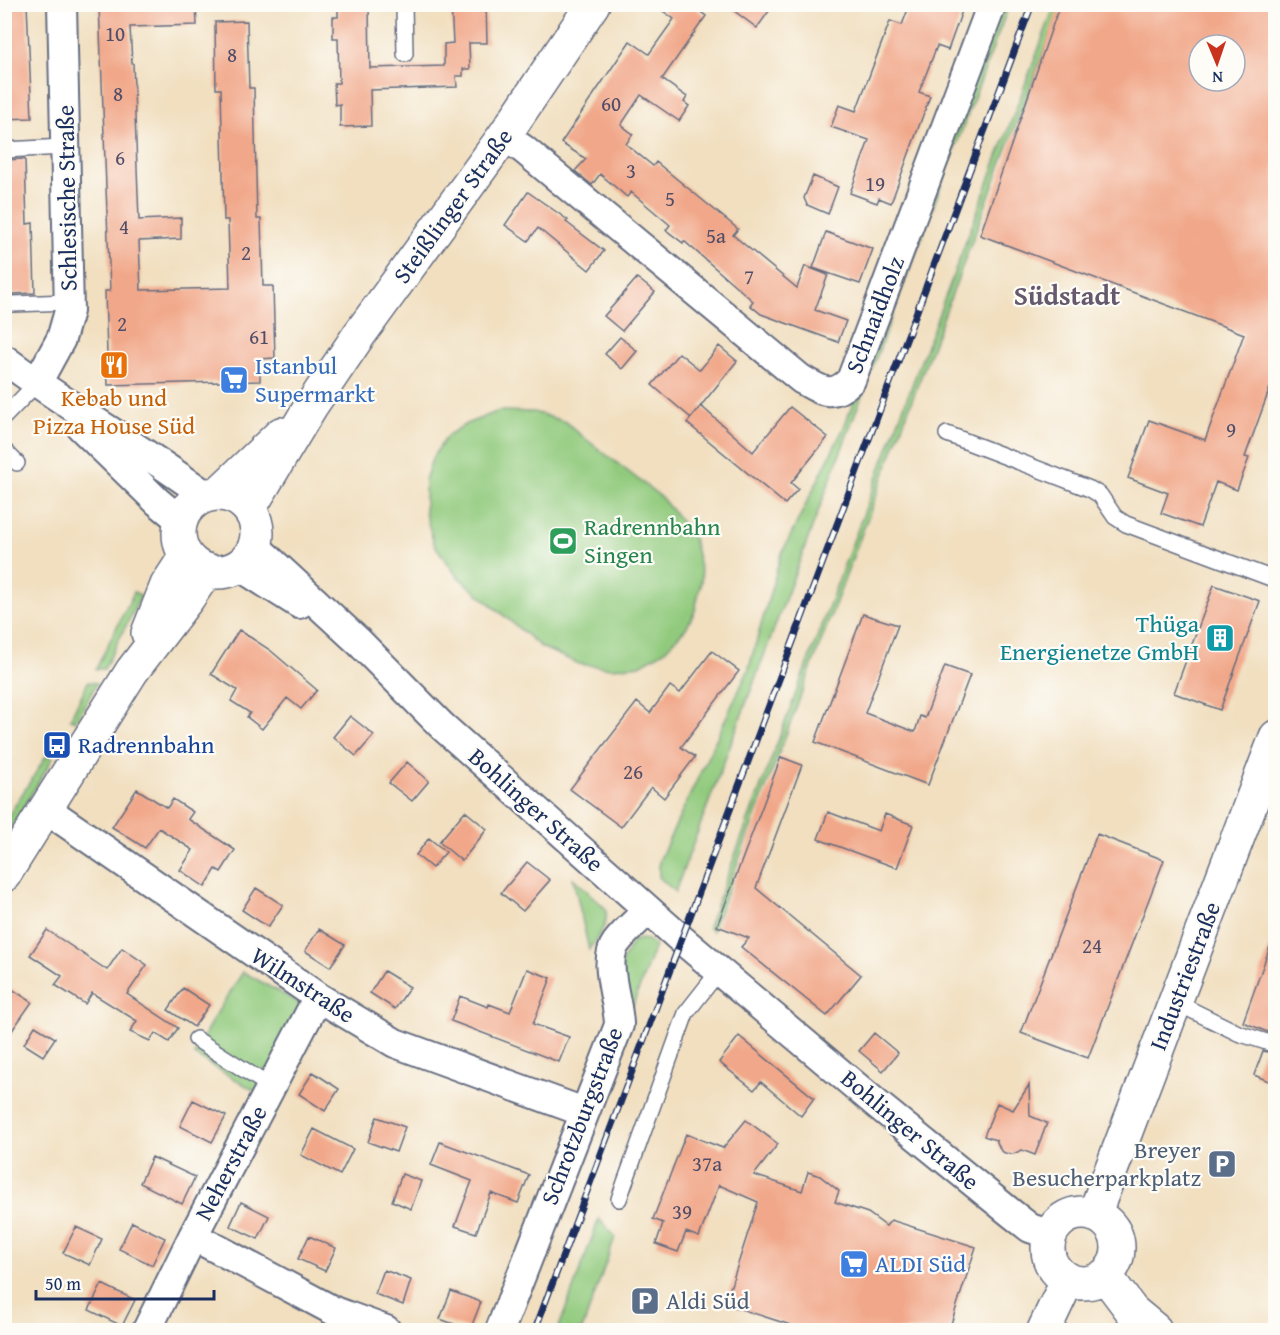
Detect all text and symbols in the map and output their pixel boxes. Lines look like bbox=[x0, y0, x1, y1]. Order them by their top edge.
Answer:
house number: 10 bbox=[105, 18, 125, 49]
north arrow bbox=[1187, 33, 1247, 93]
house number: 8 bbox=[227, 39, 237, 70]
text: N bbox=[1211, 66, 1223, 90]
house number: 8 bbox=[113, 78, 123, 109]
house number: 60 bbox=[601, 88, 621, 119]
street label: Schlesische Straße bbox=[47, 105, 86, 291]
street label: Steißlinger Straße bbox=[384, 121, 521, 290]
house number: 6 bbox=[115, 142, 125, 173]
house number: 3 bbox=[626, 155, 636, 186]
house number: 19 bbox=[865, 168, 885, 199]
house number: 5 bbox=[665, 183, 675, 214]
house number: 4 bbox=[119, 211, 129, 242]
house number: 5a bbox=[706, 220, 726, 251]
house number: 2 bbox=[241, 237, 251, 268]
street label: Schnaidholz bbox=[836, 251, 913, 378]
house number: 7 bbox=[744, 261, 754, 292]
district label: Südstadt bbox=[1014, 275, 1120, 315]
house number: 2 bbox=[117, 308, 127, 339]
house number: 61 bbox=[249, 321, 269, 352]
place label: Istanbul Supermarkt bbox=[255, 348, 376, 411]
restaurant icon: Kebab und Pizza House Süd bbox=[98, 349, 130, 381]
supermarket icon: Istanbul Supermarkt bbox=[218, 364, 250, 396]
place label: Kebab und Pizza House Süd bbox=[33, 380, 195, 443]
house number: 9 bbox=[1226, 414, 1236, 445]
place label: Radrennbahn Singen bbox=[584, 509, 721, 572]
sports icon: Radrennbahn Singen bbox=[547, 525, 579, 557]
place label: Thüga Energienetze GmbH bbox=[1000, 606, 1200, 669]
building icon: Thüga Energienetze GmbH bbox=[1204, 622, 1236, 654]
place label: Radrennbahn bbox=[78, 727, 215, 762]
bus stop icon: Radrennbahn bbox=[41, 729, 73, 761]
street label: Bohlinger Straße bbox=[461, 739, 612, 880]
house number: 26 bbox=[623, 756, 643, 787]
street label: Industriestraße bbox=[1140, 896, 1229, 1055]
house number: 24 bbox=[1082, 930, 1102, 961]
street label: Wilmstraße bbox=[244, 938, 362, 1031]
street label: Schrotzburgstraße bbox=[532, 1022, 632, 1210]
street label: Bohlinger Straße bbox=[834, 1061, 987, 1198]
street label: Neherstraße bbox=[186, 1099, 276, 1227]
place label: Breyer Besucherparkplatz bbox=[1012, 1132, 1201, 1195]
house number: 37a bbox=[692, 1148, 722, 1179]
parking icon: Breyer Besucherparkplatz bbox=[1206, 1148, 1238, 1180]
house number: 39 bbox=[672, 1196, 692, 1227]
place label: ALDI Süd bbox=[875, 1246, 966, 1281]
supermarket icon: ALDI Süd bbox=[838, 1248, 870, 1280]
scale bar bbox=[36, 1263, 214, 1301]
text: 50 m bbox=[45, 1270, 81, 1297]
place label: Aldi Süd bbox=[666, 1283, 750, 1318]
parking icon: Aldi Süd bbox=[629, 1285, 661, 1317]

